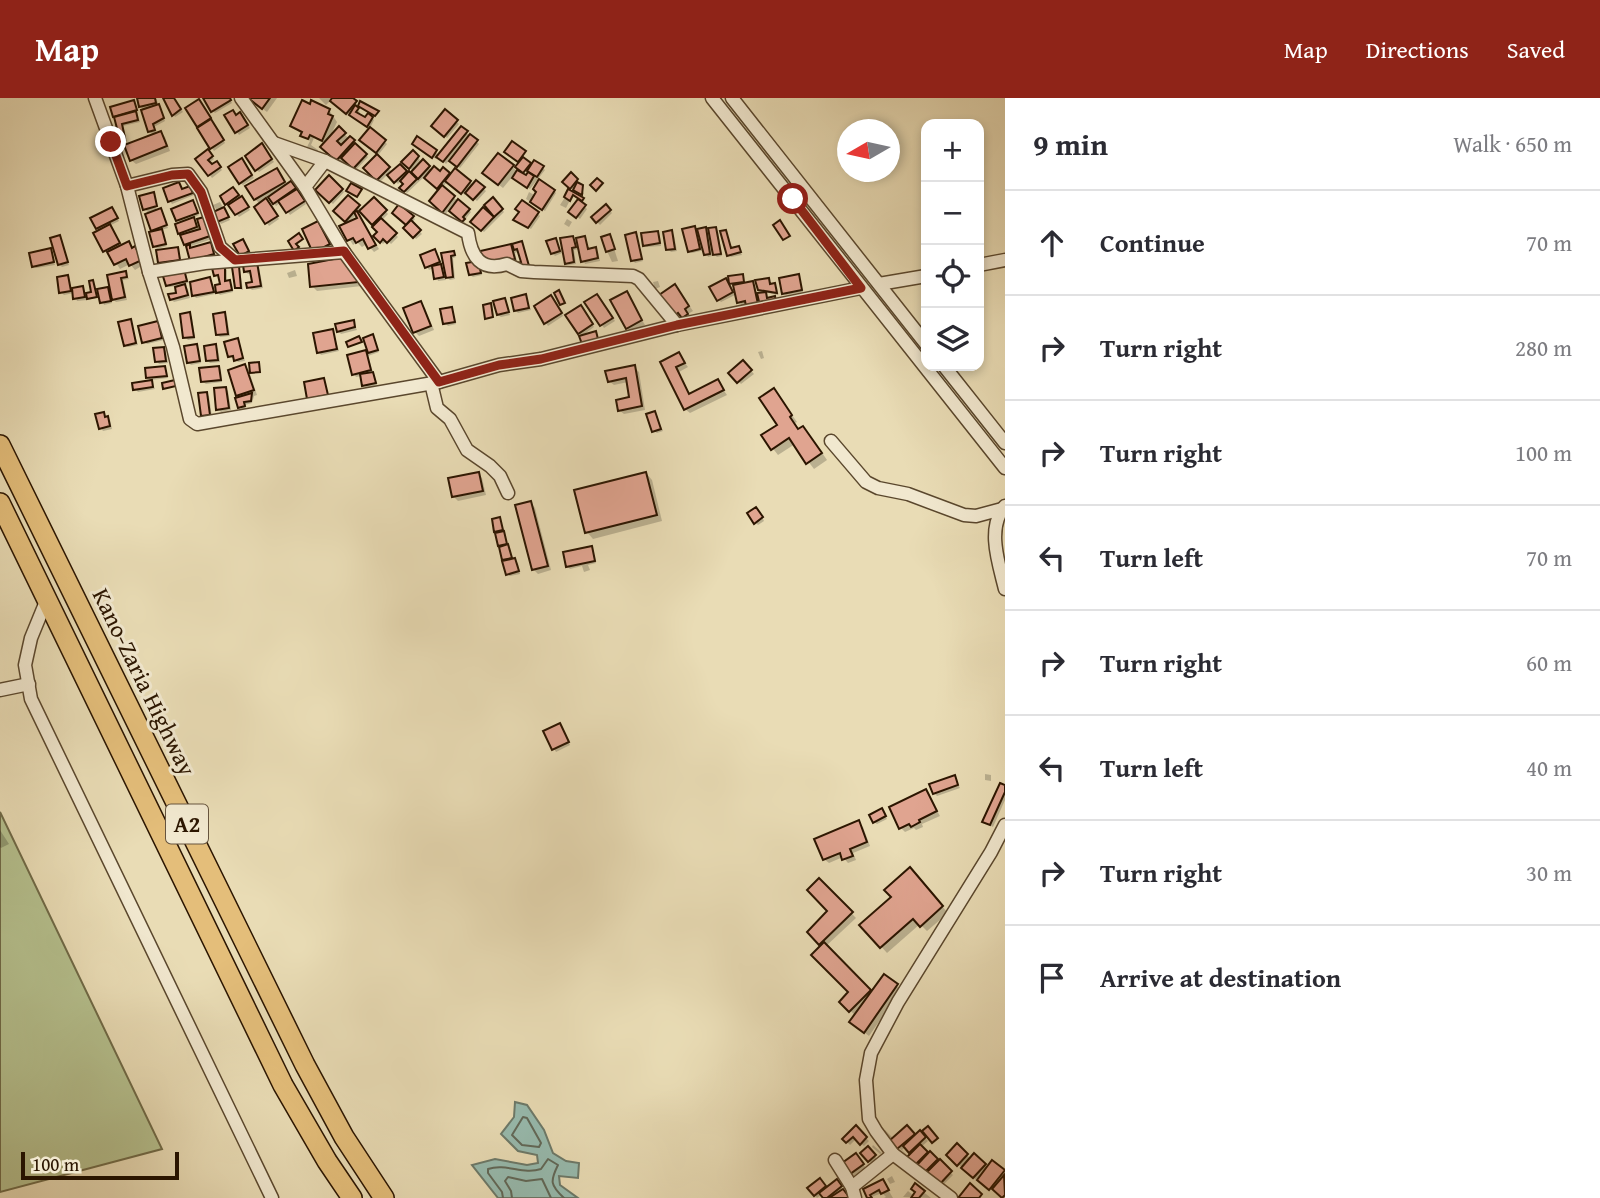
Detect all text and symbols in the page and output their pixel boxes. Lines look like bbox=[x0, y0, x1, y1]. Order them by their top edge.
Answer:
text: Map bbox=[35, 25, 99, 73]
text: Map bbox=[1284, 32, 1328, 67]
text: Directions bbox=[1366, 32, 1469, 67]
text: Saved bbox=[1507, 32, 1565, 67]
north arrow bbox=[837, 119, 900, 182]
map controls bbox=[921, 119, 984, 371]
button: + bbox=[921, 119, 984, 182]
text: 9 min bbox=[1033, 122, 1108, 166]
route end bbox=[95, 126, 126, 157]
text: Walk · 650 m bbox=[1453, 127, 1572, 160]
button: − bbox=[921, 182, 984, 245]
route start bbox=[777, 183, 808, 214]
text: Continue bbox=[1100, 223, 1205, 262]
icon: ahead bbox=[1033, 224, 1071, 262]
text: 70 m bbox=[1526, 226, 1572, 259]
button: locate bbox=[921, 245, 984, 308]
button: layers bbox=[921, 308, 984, 371]
text: Turn right bbox=[1100, 328, 1222, 367]
icon: right bbox=[1033, 329, 1071, 367]
text: 280 m bbox=[1515, 331, 1572, 364]
text: Turn right bbox=[1100, 433, 1222, 472]
icon: right bbox=[1033, 434, 1071, 472]
text: 100 m bbox=[1515, 436, 1572, 469]
text: Turn left bbox=[1100, 538, 1203, 577]
icon: left bbox=[1033, 539, 1071, 577]
text: 70 m bbox=[1526, 541, 1572, 574]
street label: Kano-Zaria Highway bbox=[84, 582, 205, 782]
text: Turn right bbox=[1100, 643, 1222, 682]
icon: right bbox=[1033, 644, 1071, 682]
text: 60 m bbox=[1526, 646, 1572, 679]
text: Turn left bbox=[1100, 748, 1203, 787]
icon: left bbox=[1033, 749, 1071, 787]
text: 40 m bbox=[1526, 751, 1572, 784]
road number: A2 bbox=[166, 804, 208, 844]
text: Turn right bbox=[1100, 853, 1222, 892]
icon: right bbox=[1033, 854, 1071, 892]
text: 30 m bbox=[1526, 856, 1572, 889]
text: Arrive at destination bbox=[1100, 958, 1341, 997]
icon: arrive bbox=[1033, 959, 1071, 997]
scale bar bbox=[21, 1149, 178, 1181]
text: 100 m bbox=[32, 1150, 79, 1178]

